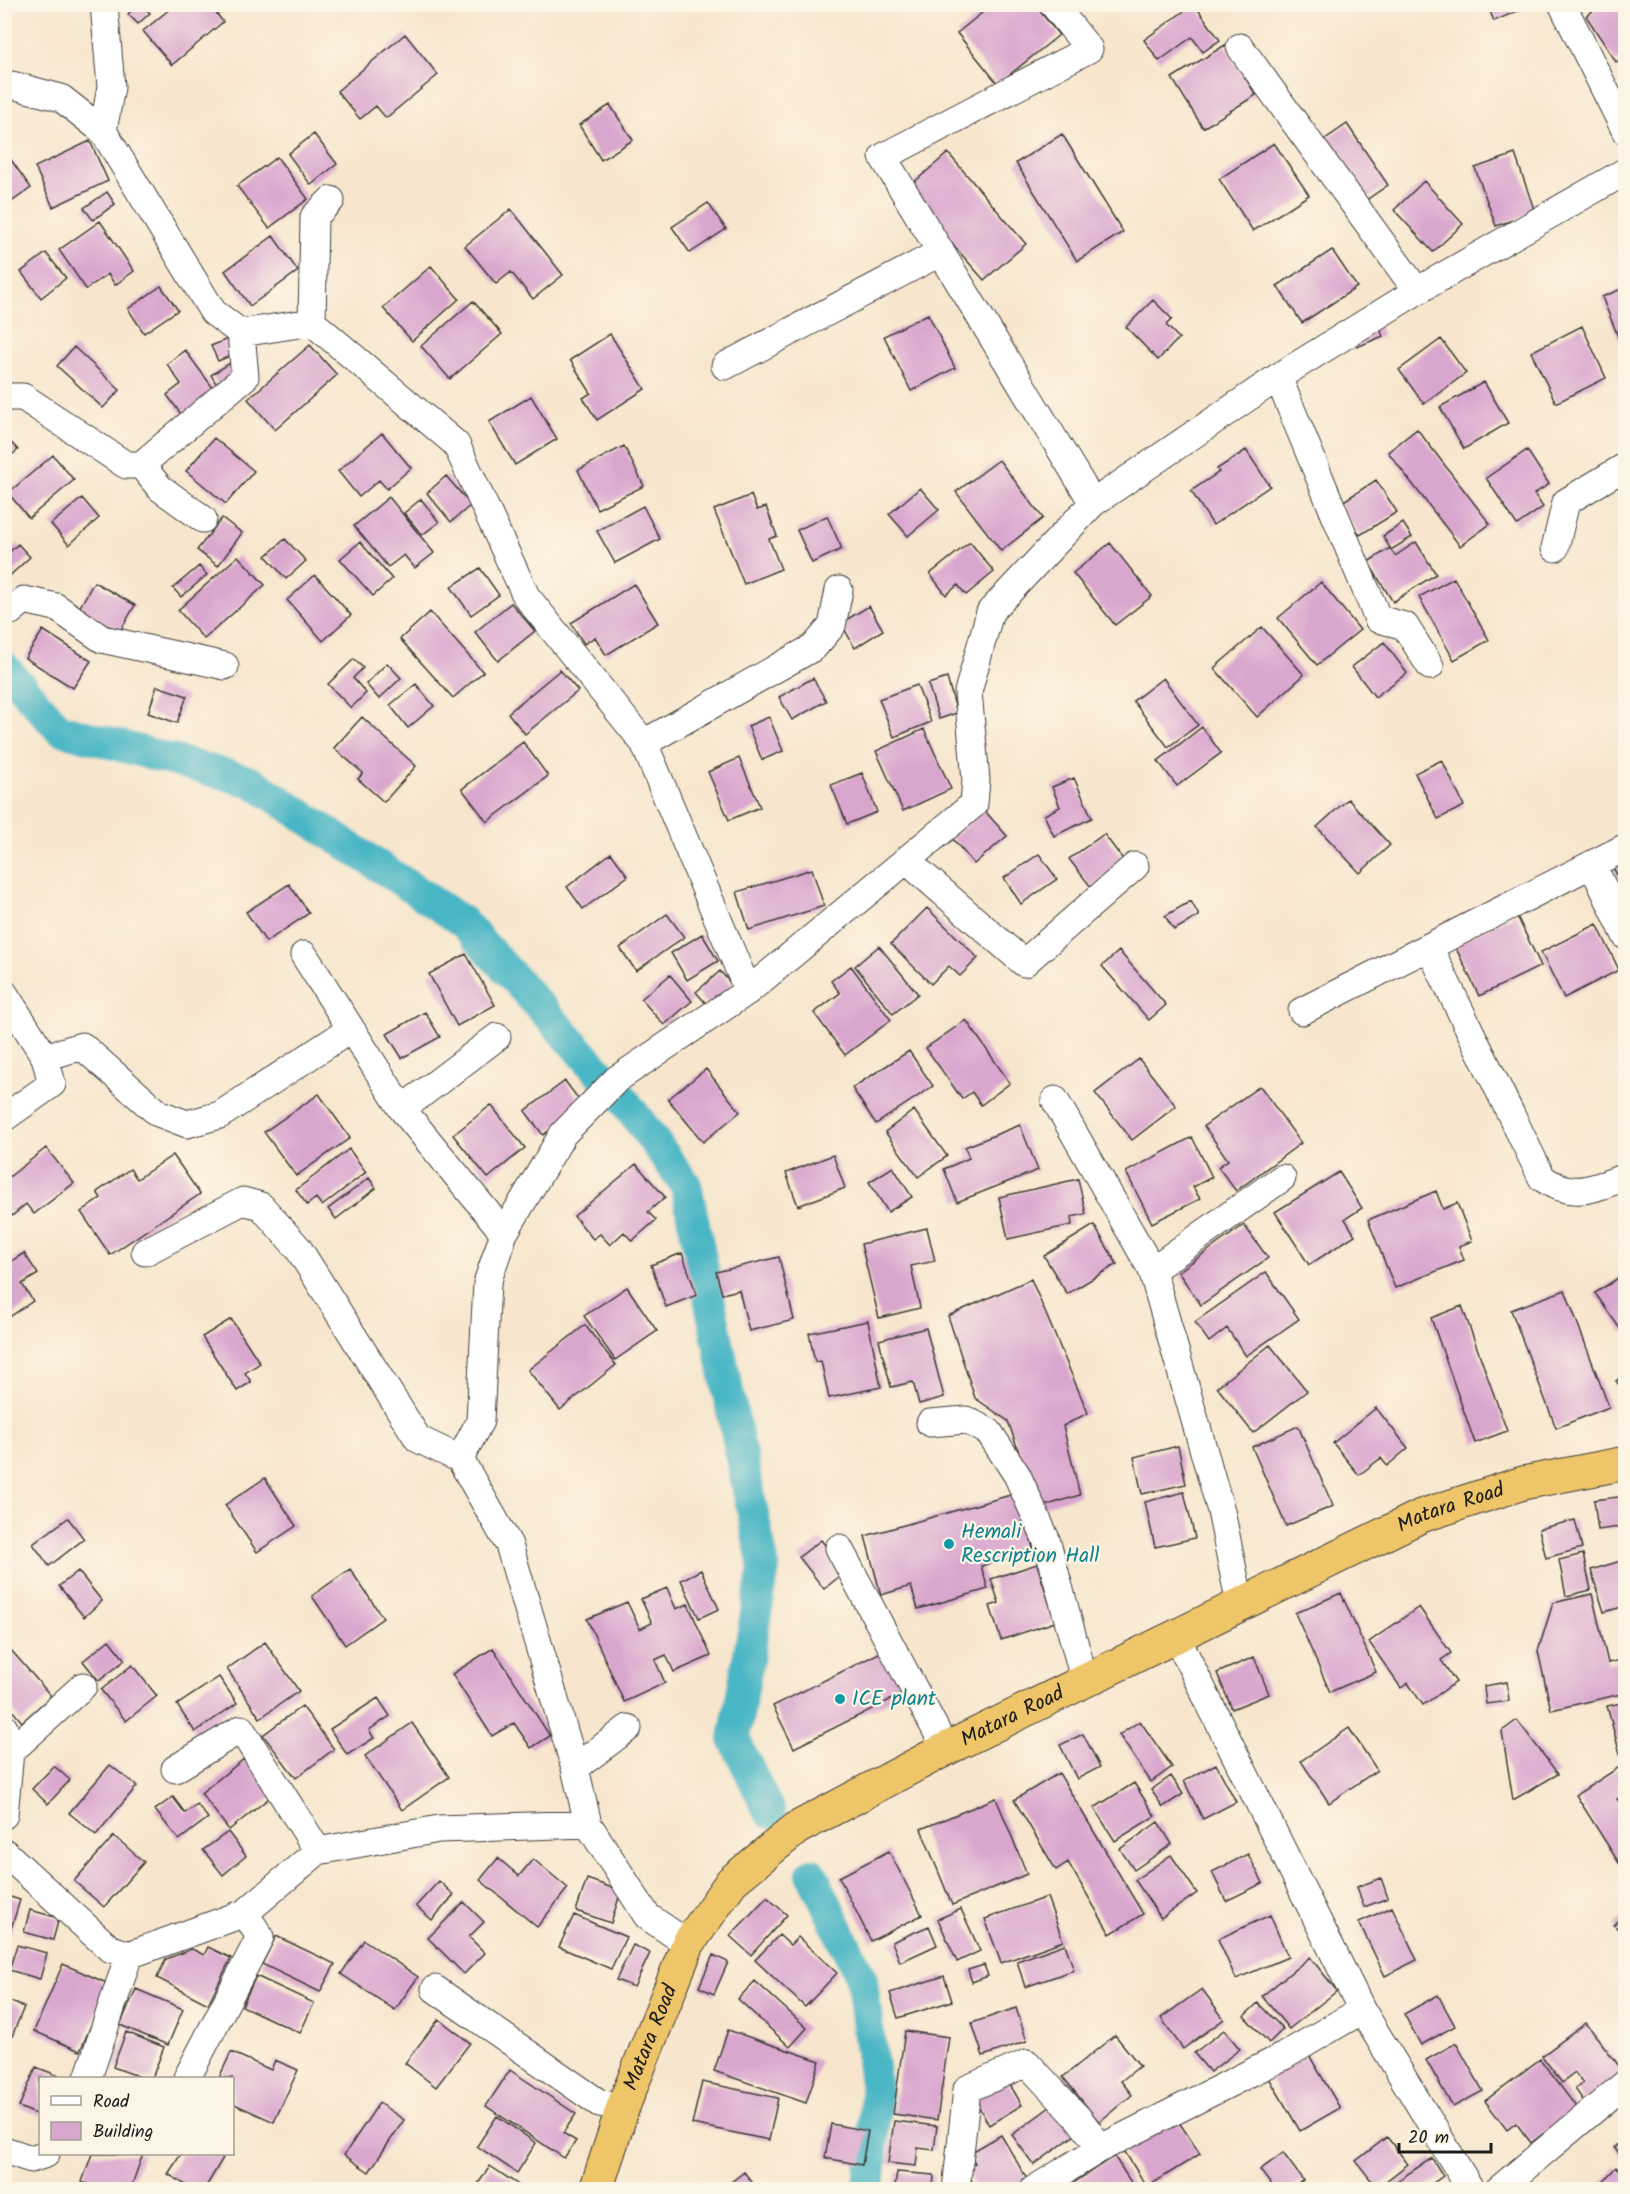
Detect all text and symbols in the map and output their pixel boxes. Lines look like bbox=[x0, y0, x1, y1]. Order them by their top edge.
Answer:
street label: Matara Road bbox=[1391, 1473, 1509, 1542]
place label: Hemali Rescription Hall bbox=[961, 1516, 1099, 1573]
marker: Hemali Rescription Hall bbox=[942, 1537, 956, 1551]
street label: Matara Road bbox=[955, 1677, 1070, 1756]
place label: ICE plant bbox=[852, 1683, 937, 1716]
marker: ICE plant bbox=[833, 1692, 847, 1706]
street label: Matara Road bbox=[615, 1979, 687, 2096]
legend bbox=[39, 2077, 234, 2155]
text: Road bbox=[93, 2088, 130, 2117]
scale bar bbox=[1399, 2116, 1490, 2154]
text: Building bbox=[93, 2118, 153, 2147]
text: 20 m bbox=[1408, 2124, 1449, 2153]

